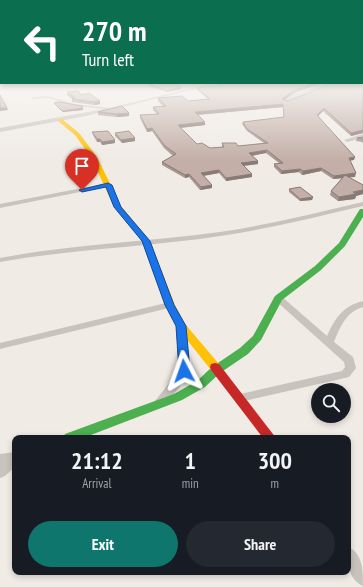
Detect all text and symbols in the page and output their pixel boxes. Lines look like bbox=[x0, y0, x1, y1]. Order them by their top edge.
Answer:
text: 270 m bbox=[82, 12, 146, 49]
icon: left bbox=[16, 16, 68, 68]
text: Turn left bbox=[82, 48, 134, 71]
pin bbox=[65, 149, 99, 190]
icon: arrive bbox=[71, 155, 93, 177]
position arrow bbox=[163, 350, 205, 392]
map controls bbox=[311, 383, 351, 423]
button: search bbox=[311, 383, 351, 423]
text: 21:12 bbox=[71, 445, 123, 476]
text: 1 bbox=[184, 445, 196, 476]
text: 300 bbox=[258, 445, 292, 476]
text: Arrival bbox=[82, 475, 112, 492]
text: min bbox=[182, 475, 199, 492]
text: m bbox=[271, 475, 279, 492]
button: Exit bbox=[28, 521, 178, 567]
button: Share bbox=[186, 521, 335, 567]

